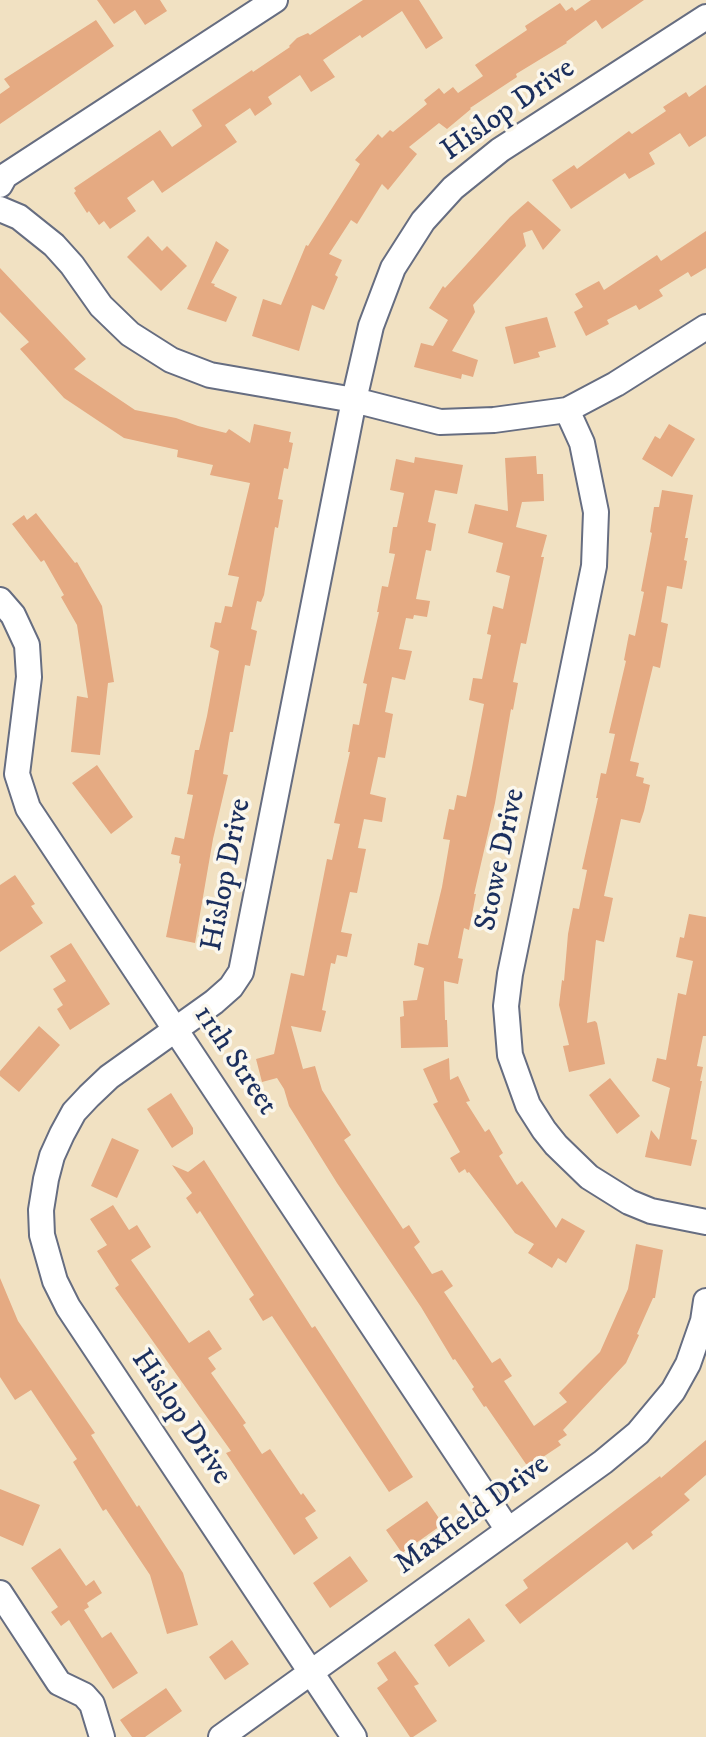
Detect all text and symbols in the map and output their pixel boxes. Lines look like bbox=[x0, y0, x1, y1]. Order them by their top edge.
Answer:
street label: Hislop Drive bbox=[435, 52, 583, 170]
street label: Stowe Drive bbox=[469, 785, 535, 935]
street label: Hislop Drive bbox=[196, 796, 260, 954]
street label: 11th Street bbox=[184, 999, 284, 1123]
street label: Hislop Drive bbox=[122, 1344, 238, 1492]
street label: Maxfield Drive bbox=[389, 1448, 557, 1584]

